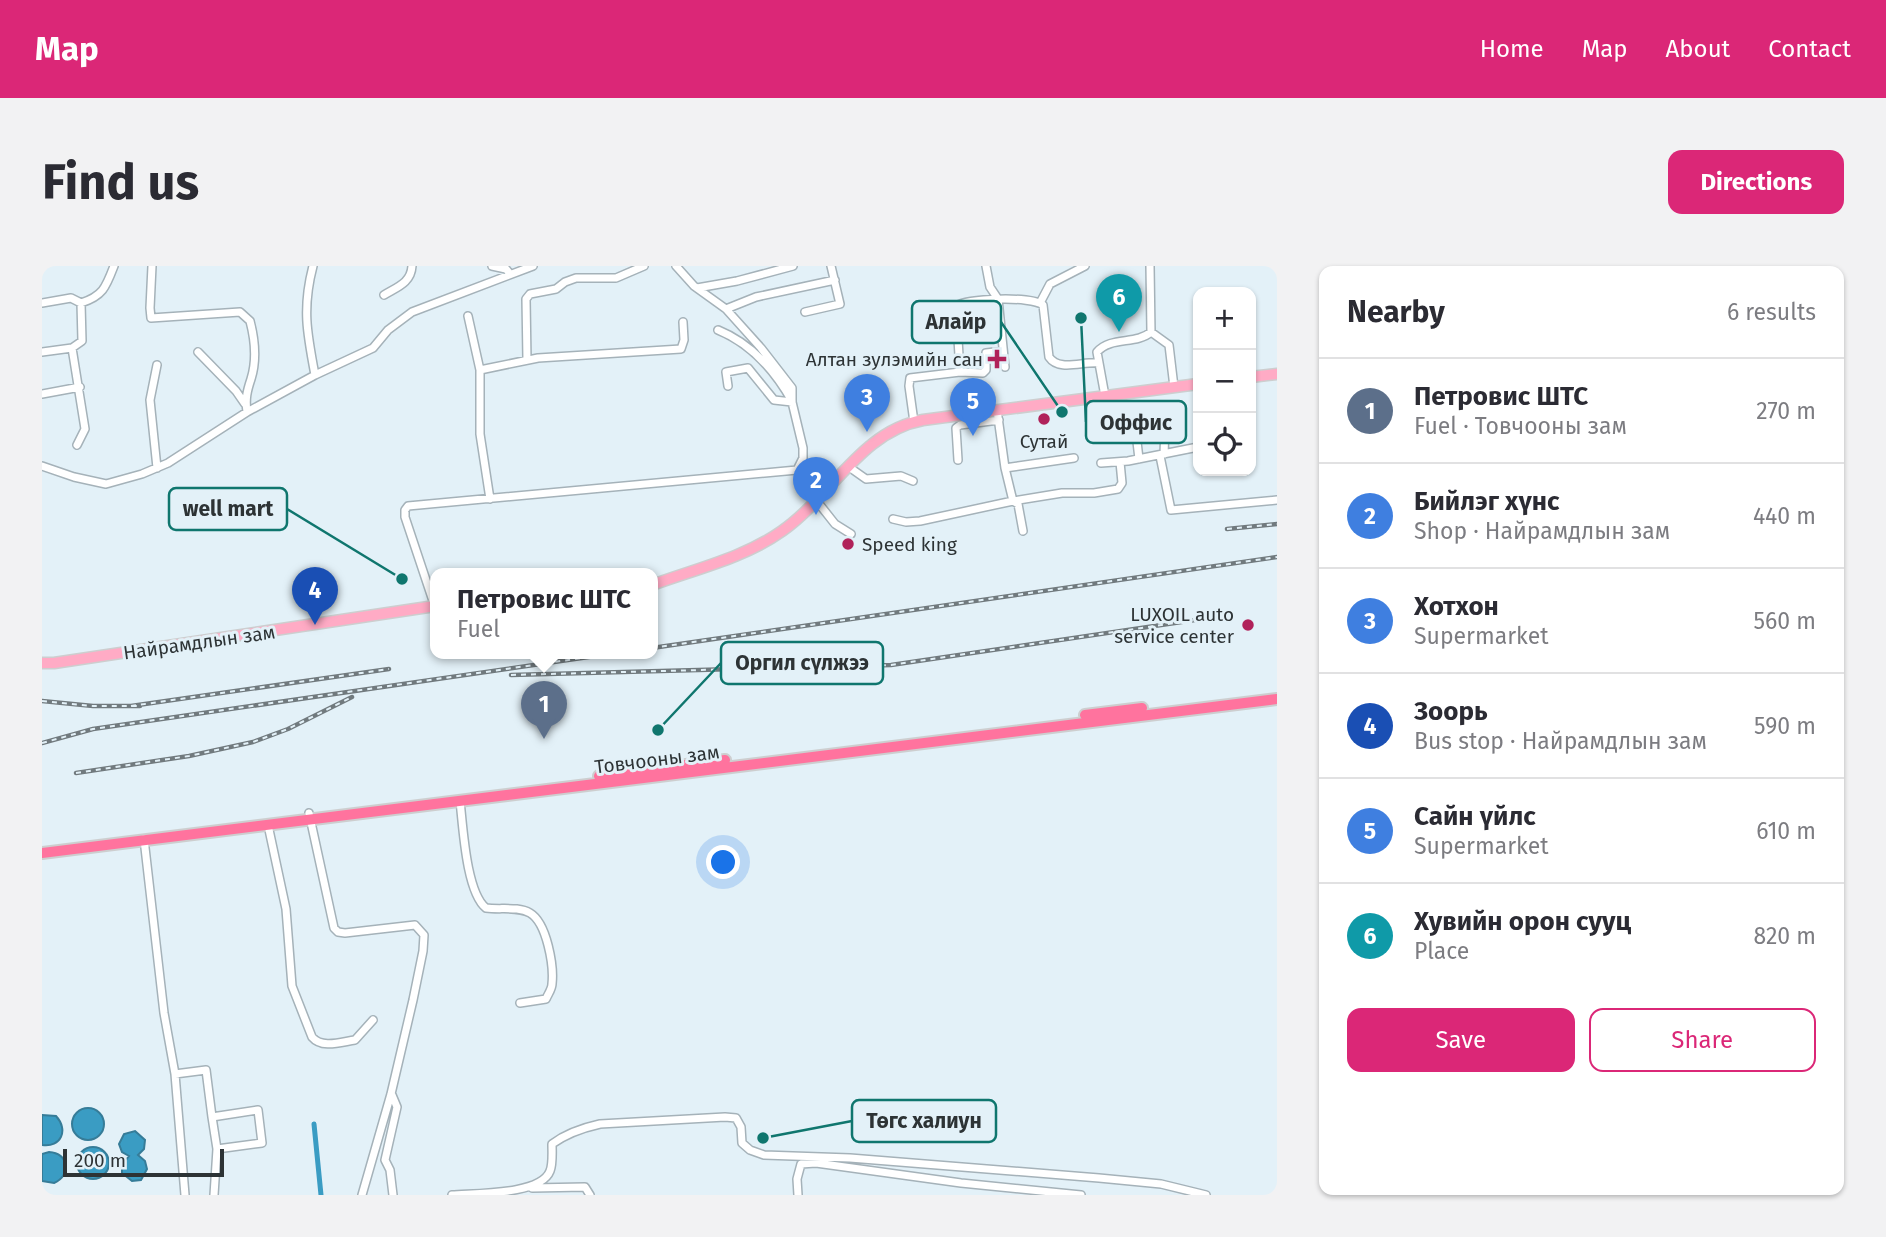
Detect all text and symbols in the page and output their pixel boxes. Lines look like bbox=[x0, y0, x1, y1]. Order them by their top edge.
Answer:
text: Map bbox=[35, 29, 99, 69]
text: Home bbox=[1480, 35, 1544, 63]
text: Map bbox=[1582, 35, 1628, 63]
text: About bbox=[1666, 35, 1730, 63]
text: Contact bbox=[1768, 35, 1851, 63]
button: Directions bbox=[1668, 150, 1844, 214]
text: Find us bbox=[42, 153, 199, 212]
pin: 6 bbox=[1096, 274, 1142, 332]
map controls bbox=[1193, 287, 1256, 476]
button: + bbox=[1193, 287, 1256, 350]
text: Nearby bbox=[1347, 294, 1445, 330]
text: 6 results bbox=[1727, 298, 1816, 326]
callout: Алайр bbox=[912, 301, 1001, 343]
text: Алайр bbox=[925, 309, 986, 335]
place label: Алтан зулэмийн сан bbox=[806, 348, 983, 371]
button: − bbox=[1193, 350, 1256, 413]
marker: Алтан зулэмийн сан bbox=[989, 351, 1005, 367]
pin: 3 bbox=[844, 374, 890, 432]
pin: 5 bbox=[950, 378, 996, 436]
text: Петровис ШТС bbox=[1414, 381, 1588, 412]
text: 1 bbox=[1365, 397, 1375, 425]
text: 270 m bbox=[1756, 397, 1816, 425]
callout: Оффис bbox=[1086, 401, 1186, 443]
text: Оффис bbox=[1100, 410, 1172, 436]
marker: Сутай bbox=[1036, 411, 1052, 427]
text: Fuel · Товчооны зам bbox=[1414, 412, 1627, 440]
button: locate bbox=[1193, 413, 1256, 476]
place label: Сутай bbox=[1020, 430, 1068, 453]
pin: 2 bbox=[793, 457, 839, 515]
text: Бийлэг хүнс bbox=[1414, 486, 1559, 517]
callout: well mart bbox=[169, 488, 287, 530]
text: well mart bbox=[183, 496, 274, 522]
text: 2 bbox=[1364, 502, 1376, 530]
text: 440 m bbox=[1753, 502, 1816, 530]
text: Shop · Найрамдлын зам bbox=[1414, 517, 1670, 545]
place label: Speed king bbox=[862, 533, 957, 556]
marker: Speed king bbox=[840, 536, 856, 552]
pin: 4 bbox=[292, 567, 338, 625]
popup bbox=[430, 568, 658, 659]
text: Петровис ШТС bbox=[457, 584, 631, 615]
text: Хотхон bbox=[1414, 591, 1499, 622]
place label: LUXOIL auto service center bbox=[1114, 603, 1235, 648]
text: 3 bbox=[1364, 607, 1376, 635]
text: 560 m bbox=[1754, 607, 1816, 635]
text: Fuel bbox=[457, 615, 500, 643]
marker: LUXOIL auto service center bbox=[1240, 617, 1256, 633]
street label: Найрамдлын зам bbox=[122, 620, 276, 665]
text: Supermarket bbox=[1414, 622, 1549, 650]
callout: Оргил сүлжээ bbox=[721, 642, 883, 684]
text: Оргил сүлжээ bbox=[735, 650, 869, 676]
pin: 1 bbox=[521, 681, 567, 739]
text: Зоорь bbox=[1414, 696, 1488, 727]
text: 4 bbox=[1364, 712, 1377, 740]
text: 590 m bbox=[1754, 712, 1816, 740]
text: Bus stop · Найрамдлын зам bbox=[1414, 727, 1707, 755]
street label: Товчооны зам bbox=[593, 740, 721, 779]
text: Сайн үйлс bbox=[1414, 801, 1536, 832]
text: 5 bbox=[1364, 817, 1376, 845]
text: 610 m bbox=[1756, 817, 1816, 845]
text: Supermarket bbox=[1414, 832, 1549, 860]
your location bbox=[706, 845, 740, 879]
text: Хувийн орон сууц bbox=[1414, 906, 1631, 937]
text: 6 bbox=[1364, 922, 1376, 950]
text: 820 m bbox=[1754, 922, 1816, 950]
text: Place bbox=[1414, 937, 1469, 965]
button: Save bbox=[1347, 1008, 1575, 1072]
button: Share bbox=[1589, 1008, 1816, 1072]
callout: Төгс халиун bbox=[852, 1100, 996, 1142]
text: Төгс халиун bbox=[866, 1108, 982, 1134]
scale bar bbox=[63, 1146, 224, 1178]
text: 200 m bbox=[74, 1149, 126, 1172]

